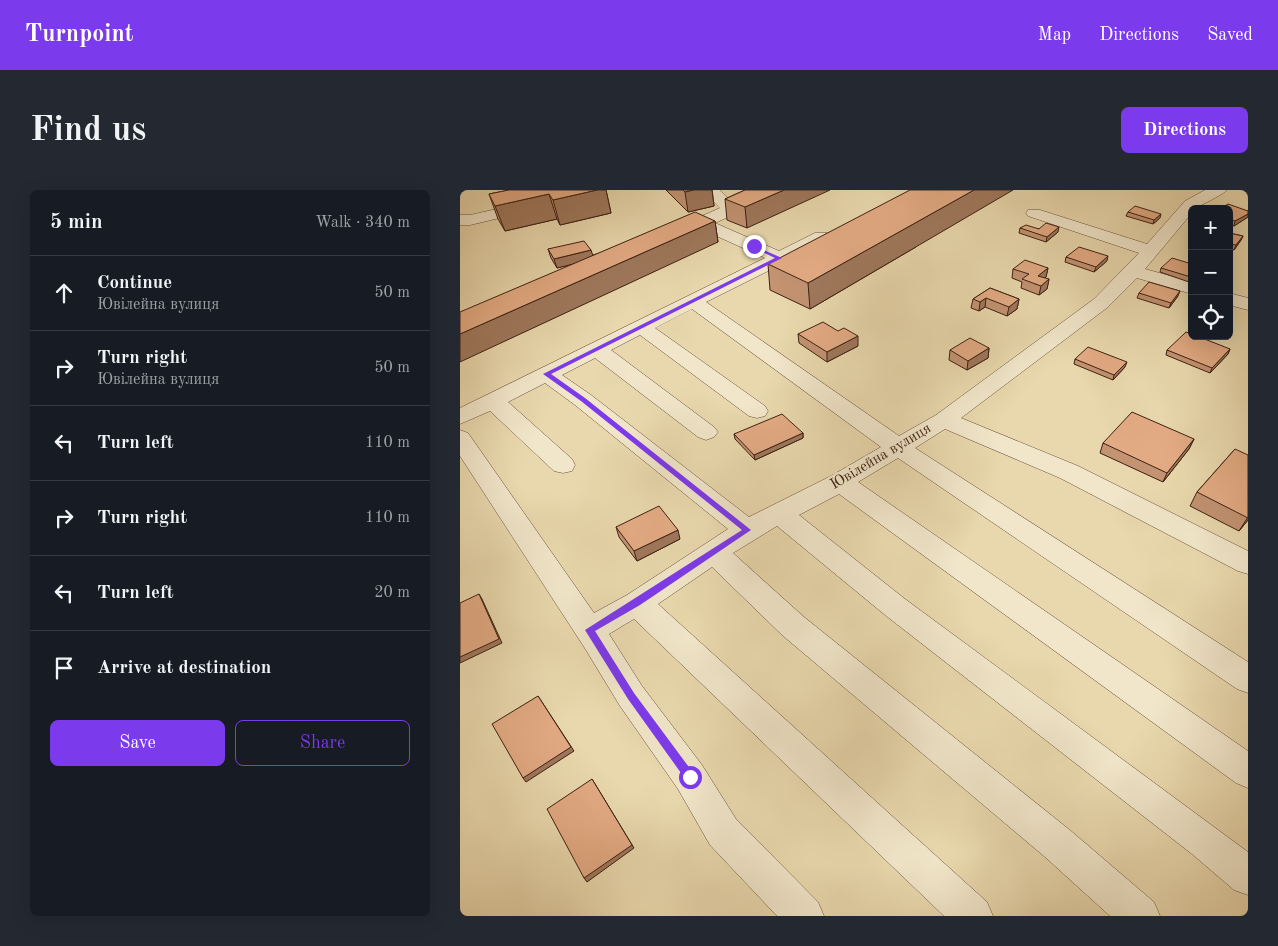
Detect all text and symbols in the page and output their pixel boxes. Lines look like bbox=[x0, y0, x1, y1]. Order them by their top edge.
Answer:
text: Turnpoint bbox=[25, 23, 133, 47]
text: Map bbox=[1038, 26, 1071, 44]
text: Directions bbox=[1099, 26, 1179, 44]
text: Saved bbox=[1207, 26, 1253, 44]
button: Directions bbox=[1121, 107, 1248, 153]
text: Find us bbox=[30, 113, 146, 148]
map controls bbox=[1188, 205, 1233, 340]
button: + bbox=[1188, 205, 1233, 250]
text: 5 min bbox=[50, 212, 103, 233]
text: Walk · 340 m bbox=[315, 215, 410, 231]
route end bbox=[743, 235, 766, 258]
button: − bbox=[1188, 250, 1233, 295]
text: Continue bbox=[97, 274, 172, 293]
icon: ahead bbox=[50, 279, 78, 307]
text: 50 m bbox=[374, 285, 410, 301]
button: locate bbox=[1188, 295, 1233, 340]
text: Ювілейна вулиця bbox=[97, 297, 219, 313]
text: Turn right bbox=[97, 349, 187, 368]
icon: right bbox=[50, 354, 78, 382]
text: 50 m bbox=[374, 360, 410, 376]
text: Ювілейна вулиця bbox=[97, 372, 219, 388]
street label: Ювілейна вулиця bbox=[828, 421, 934, 493]
icon: left bbox=[50, 429, 78, 457]
text: Turn left bbox=[97, 434, 174, 453]
text: 110 m bbox=[365, 435, 410, 451]
icon: right bbox=[50, 504, 78, 532]
text: Turn right bbox=[97, 509, 187, 528]
text: 110 m bbox=[365, 510, 410, 526]
icon: left bbox=[50, 579, 78, 607]
text: Turn left bbox=[97, 584, 174, 603]
text: 20 m bbox=[374, 585, 410, 601]
icon: arrive bbox=[50, 654, 78, 682]
text: Arrive at destination bbox=[97, 659, 271, 678]
button: Save bbox=[50, 720, 225, 766]
button: Share bbox=[235, 720, 410, 766]
route start bbox=[679, 766, 702, 789]

